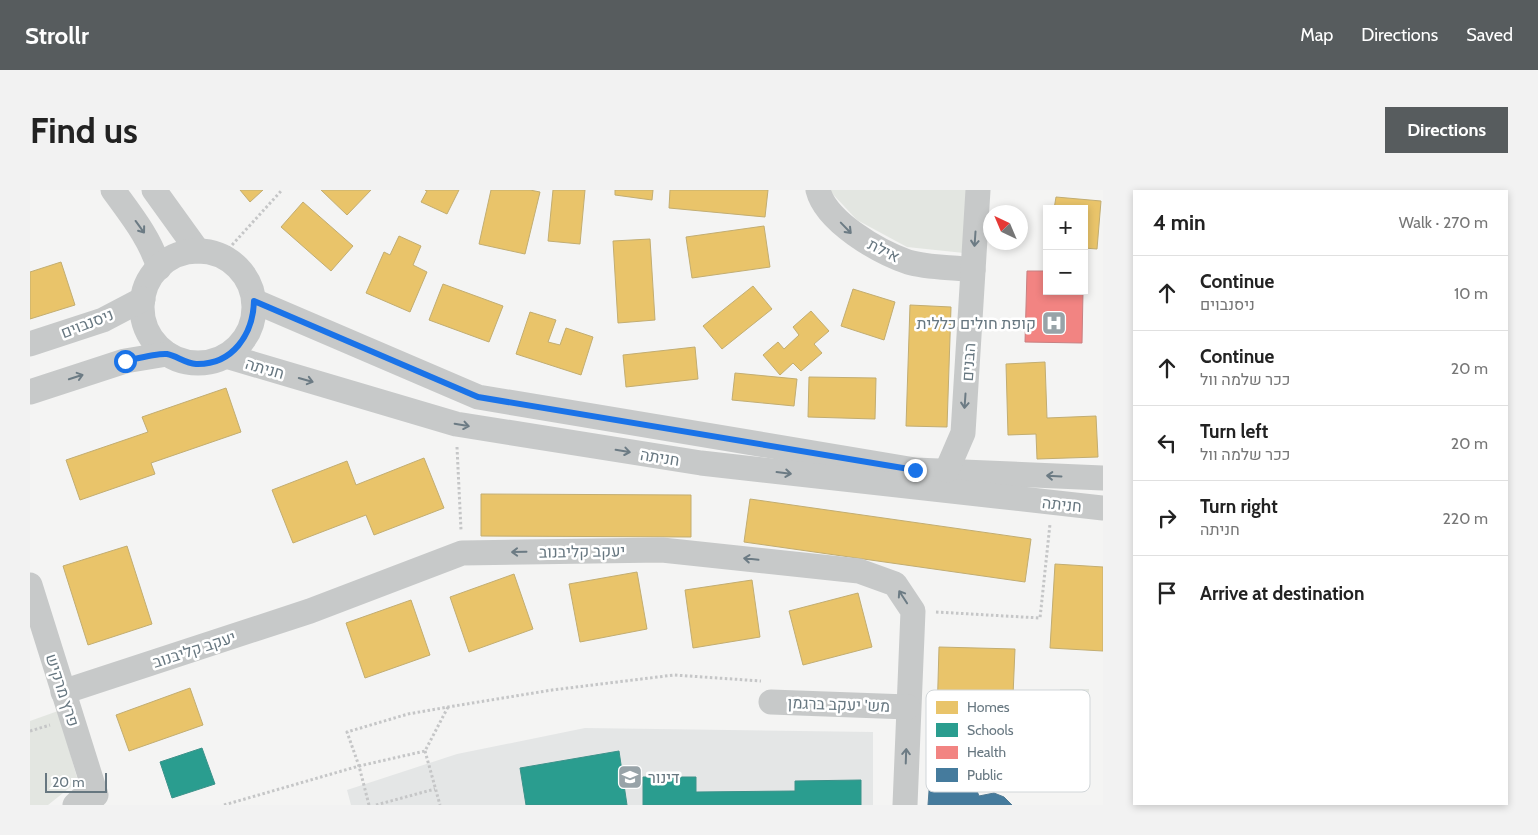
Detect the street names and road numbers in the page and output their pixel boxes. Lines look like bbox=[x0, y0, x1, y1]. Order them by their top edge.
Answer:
street label: אילת bbox=[865, 235, 903, 266]
street label: ניסנבוים bbox=[58, 305, 116, 342]
street label: הבנים bbox=[958, 342, 979, 382]
street label: חניתה bbox=[243, 354, 287, 383]
street label: חניתה bbox=[639, 445, 681, 470]
street label: חניתה bbox=[1041, 493, 1083, 516]
street label: יעקב קליבנוב bbox=[539, 541, 625, 562]
street label: יעקב קליבנוב bbox=[150, 627, 238, 672]
street label: פרץ מרקיש bbox=[42, 651, 83, 729]
street label: מש' יעקב ברגמן bbox=[787, 693, 891, 716]

